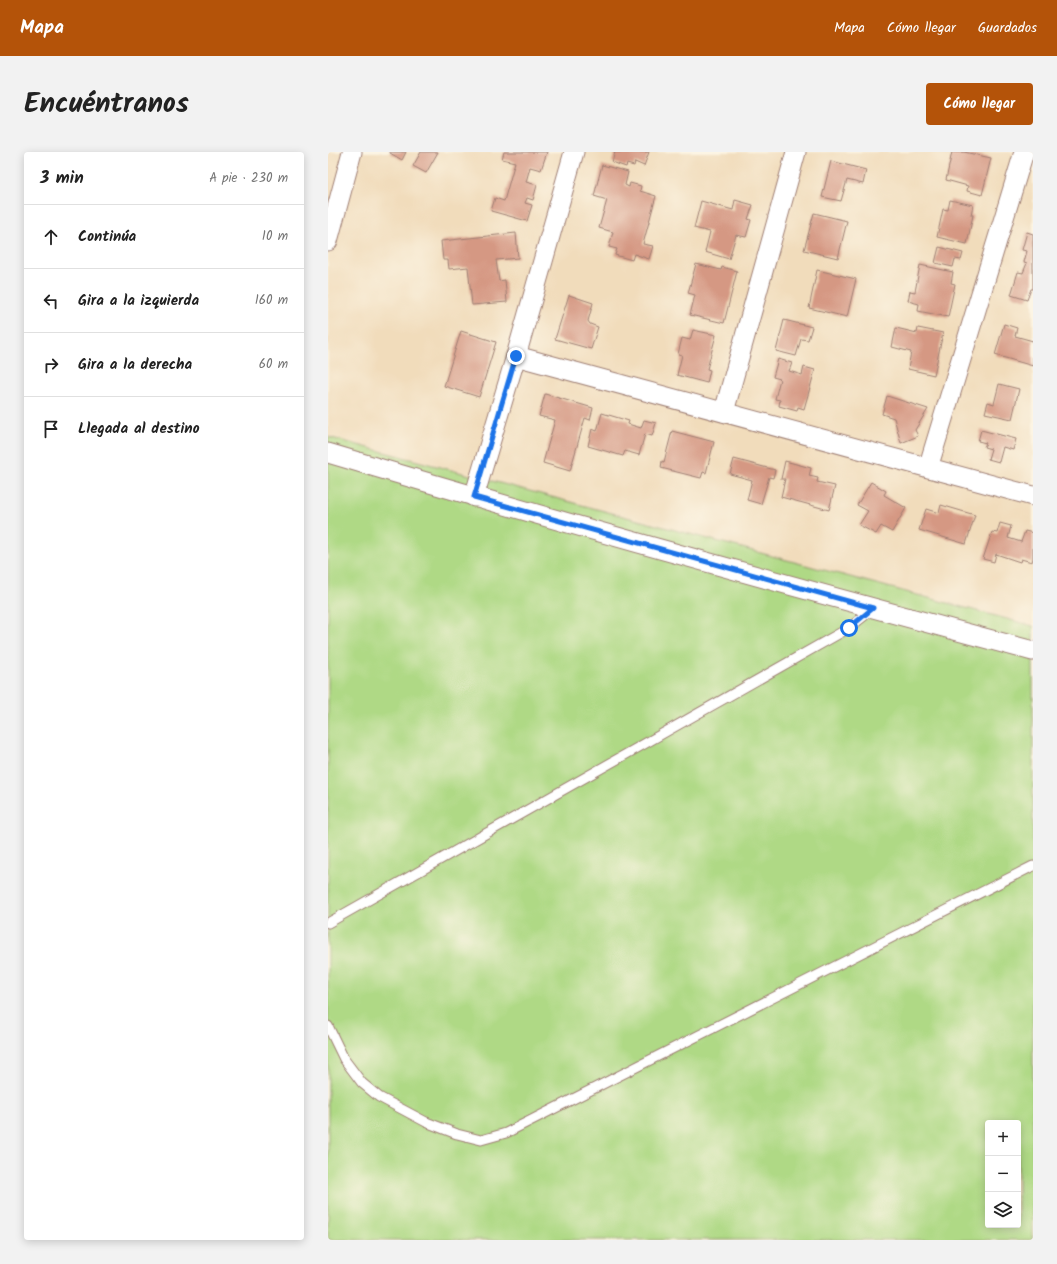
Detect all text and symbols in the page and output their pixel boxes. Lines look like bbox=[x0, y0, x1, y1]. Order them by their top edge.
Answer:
text: Mapa bbox=[20, 13, 64, 43]
text: Mapa bbox=[834, 17, 865, 39]
text: Cómo llegar bbox=[887, 17, 956, 39]
text: Guardados bbox=[978, 17, 1037, 39]
text: Encuéntranos bbox=[24, 82, 189, 127]
button: Cómo llegar bbox=[926, 83, 1033, 125]
text: 3 min bbox=[40, 165, 84, 192]
text: A pie · 230 m bbox=[209, 168, 288, 189]
text: Continúa bbox=[78, 225, 136, 249]
icon: ahead bbox=[40, 226, 62, 248]
text: 10 m bbox=[262, 226, 288, 247]
text: Gira a la izquierda bbox=[78, 289, 199, 313]
icon: left bbox=[40, 290, 62, 312]
text: 160 m bbox=[255, 290, 288, 311]
route end bbox=[507, 347, 525, 365]
text: Gira a la derecha bbox=[78, 353, 192, 377]
icon: right bbox=[40, 354, 62, 376]
text: 60 m bbox=[259, 354, 288, 375]
text: Llegada al destino bbox=[78, 417, 200, 441]
icon: arrive bbox=[40, 418, 62, 440]
route start bbox=[840, 619, 858, 637]
map controls bbox=[985, 1120, 1021, 1228]
button: + bbox=[985, 1120, 1021, 1156]
button: − bbox=[985, 1156, 1021, 1192]
button: layers bbox=[985, 1192, 1021, 1228]

